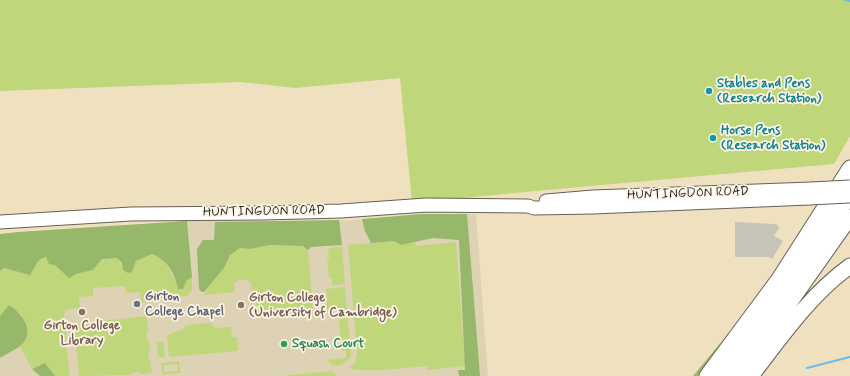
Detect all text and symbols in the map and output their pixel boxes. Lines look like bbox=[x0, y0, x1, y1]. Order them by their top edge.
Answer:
place label: Stables and Pens (Research Station) bbox=[717, 76, 821, 107]
marker: Stables and Pens (Research Station) bbox=[704, 86, 714, 96]
place label: Horse Pens (Research Station) bbox=[721, 123, 825, 154]
marker: Horse Pens (Research Station) bbox=[708, 133, 718, 143]
street label: HUNTINGDON ROAD bbox=[627, 184, 749, 204]
street label: HUNTINGDON ROAD bbox=[203, 203, 325, 221]
place label: Girton College Chapel bbox=[145, 289, 224, 320]
place label: Girton College (University of Cambridge) bbox=[249, 290, 397, 321]
marker: Girton College Chapel bbox=[132, 299, 142, 309]
marker: Girton College (University of Cambridge) bbox=[236, 300, 246, 310]
marker: Girton College Library bbox=[77, 307, 87, 317]
place label: Girton College Library bbox=[44, 318, 120, 349]
place label: Squash Court bbox=[292, 336, 364, 352]
marker: Squash Court bbox=[279, 339, 289, 349]

